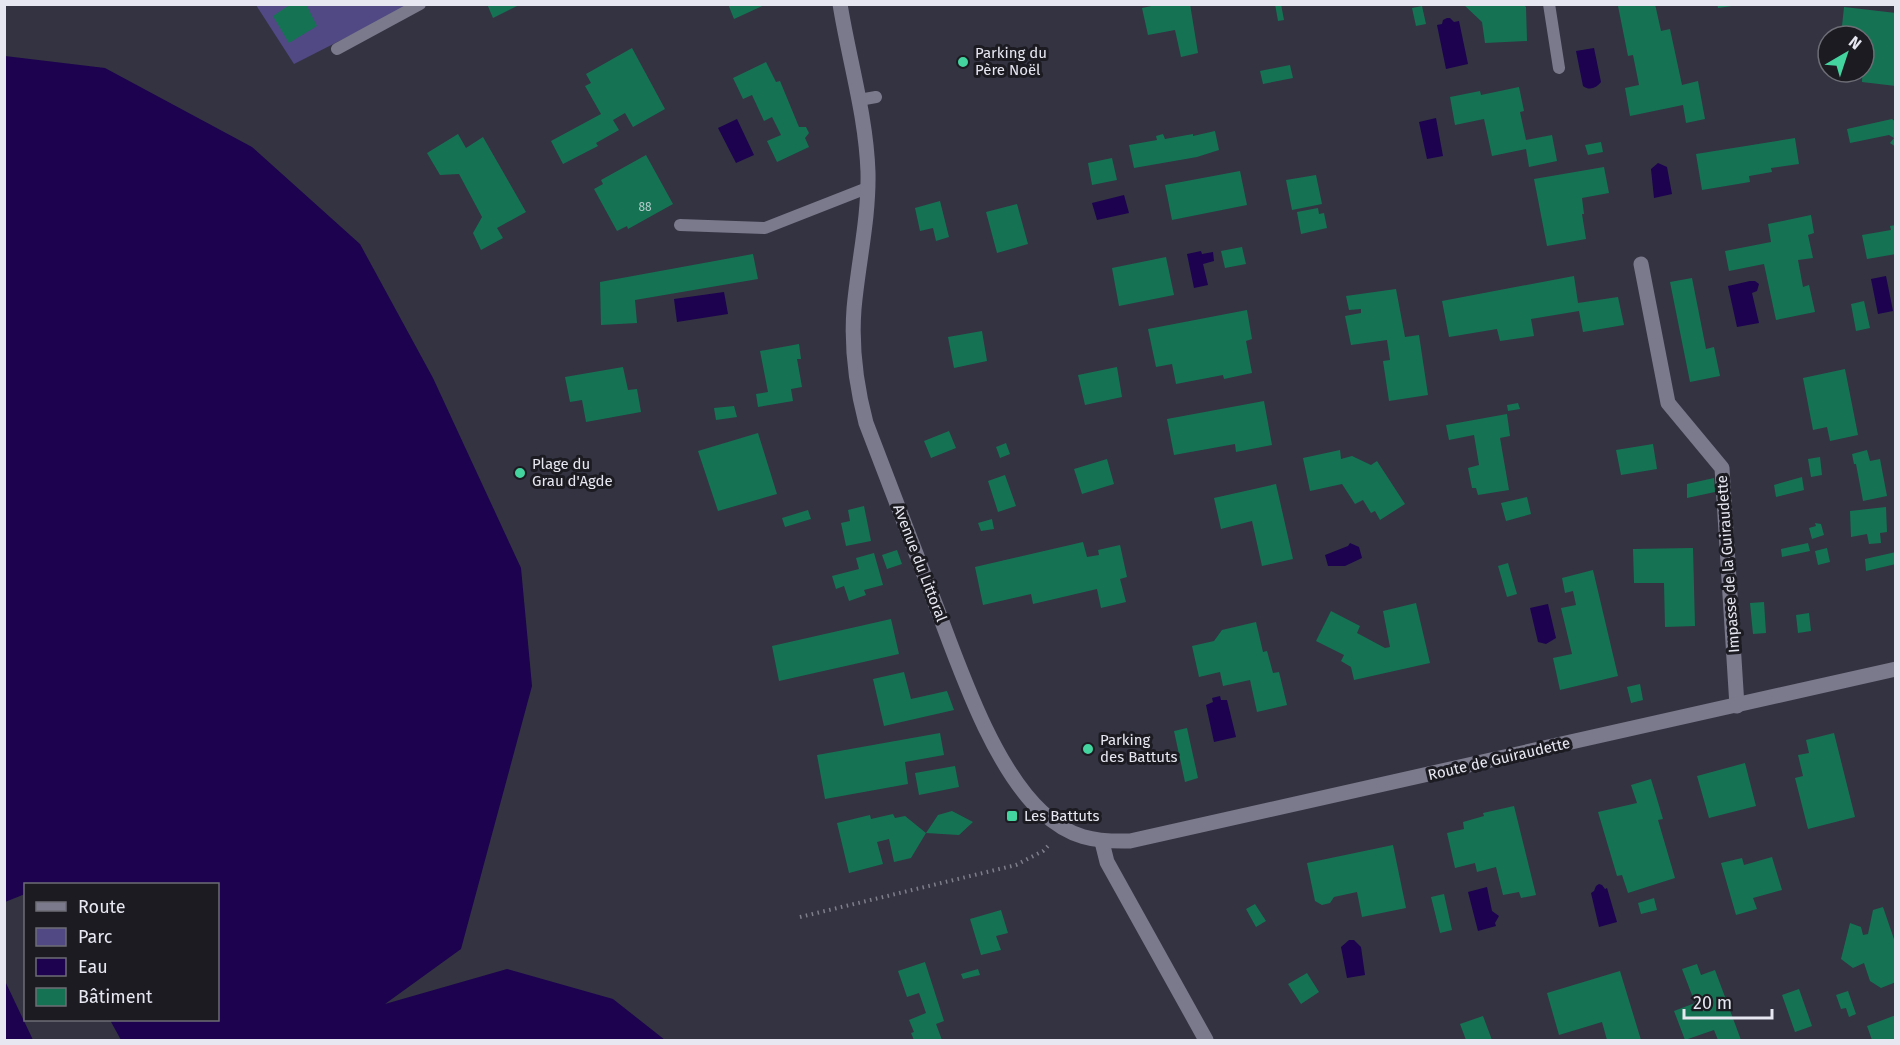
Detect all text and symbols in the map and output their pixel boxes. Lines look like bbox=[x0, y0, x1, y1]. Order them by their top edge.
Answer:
north arrow bbox=[1816, 24, 1876, 84]
text: N bbox=[1845, 32, 1865, 53]
place label: Parking du Père Noël bbox=[975, 44, 1047, 79]
marker: Parking du Père Noël bbox=[956, 55, 970, 69]
house number: 88 bbox=[638, 200, 652, 214]
place label: Plage du Grau d'Agde bbox=[532, 455, 613, 490]
marker: Plage du Grau d'Agde bbox=[513, 466, 527, 480]
street label: Impasse de la Guiraudette bbox=[1713, 475, 1743, 653]
street label: Avenue du Littoral bbox=[889, 502, 951, 625]
place label: Parking des Battuts bbox=[1100, 731, 1177, 766]
street label: Route de Guiraudette bbox=[1426, 734, 1572, 784]
marker: Parking des Battuts bbox=[1081, 742, 1095, 756]
place label: Les Battuts bbox=[1024, 807, 1100, 825]
marker: Les Battuts bbox=[1005, 809, 1019, 823]
legend bbox=[24, 883, 219, 1021]
text: Route bbox=[78, 896, 126, 918]
text: Parc bbox=[78, 926, 113, 948]
text: Eau bbox=[78, 956, 108, 978]
scale bar bbox=[1684, 982, 1772, 1020]
text: Bâtiment bbox=[78, 986, 153, 1008]
text: 20 m bbox=[1693, 992, 1732, 1014]

